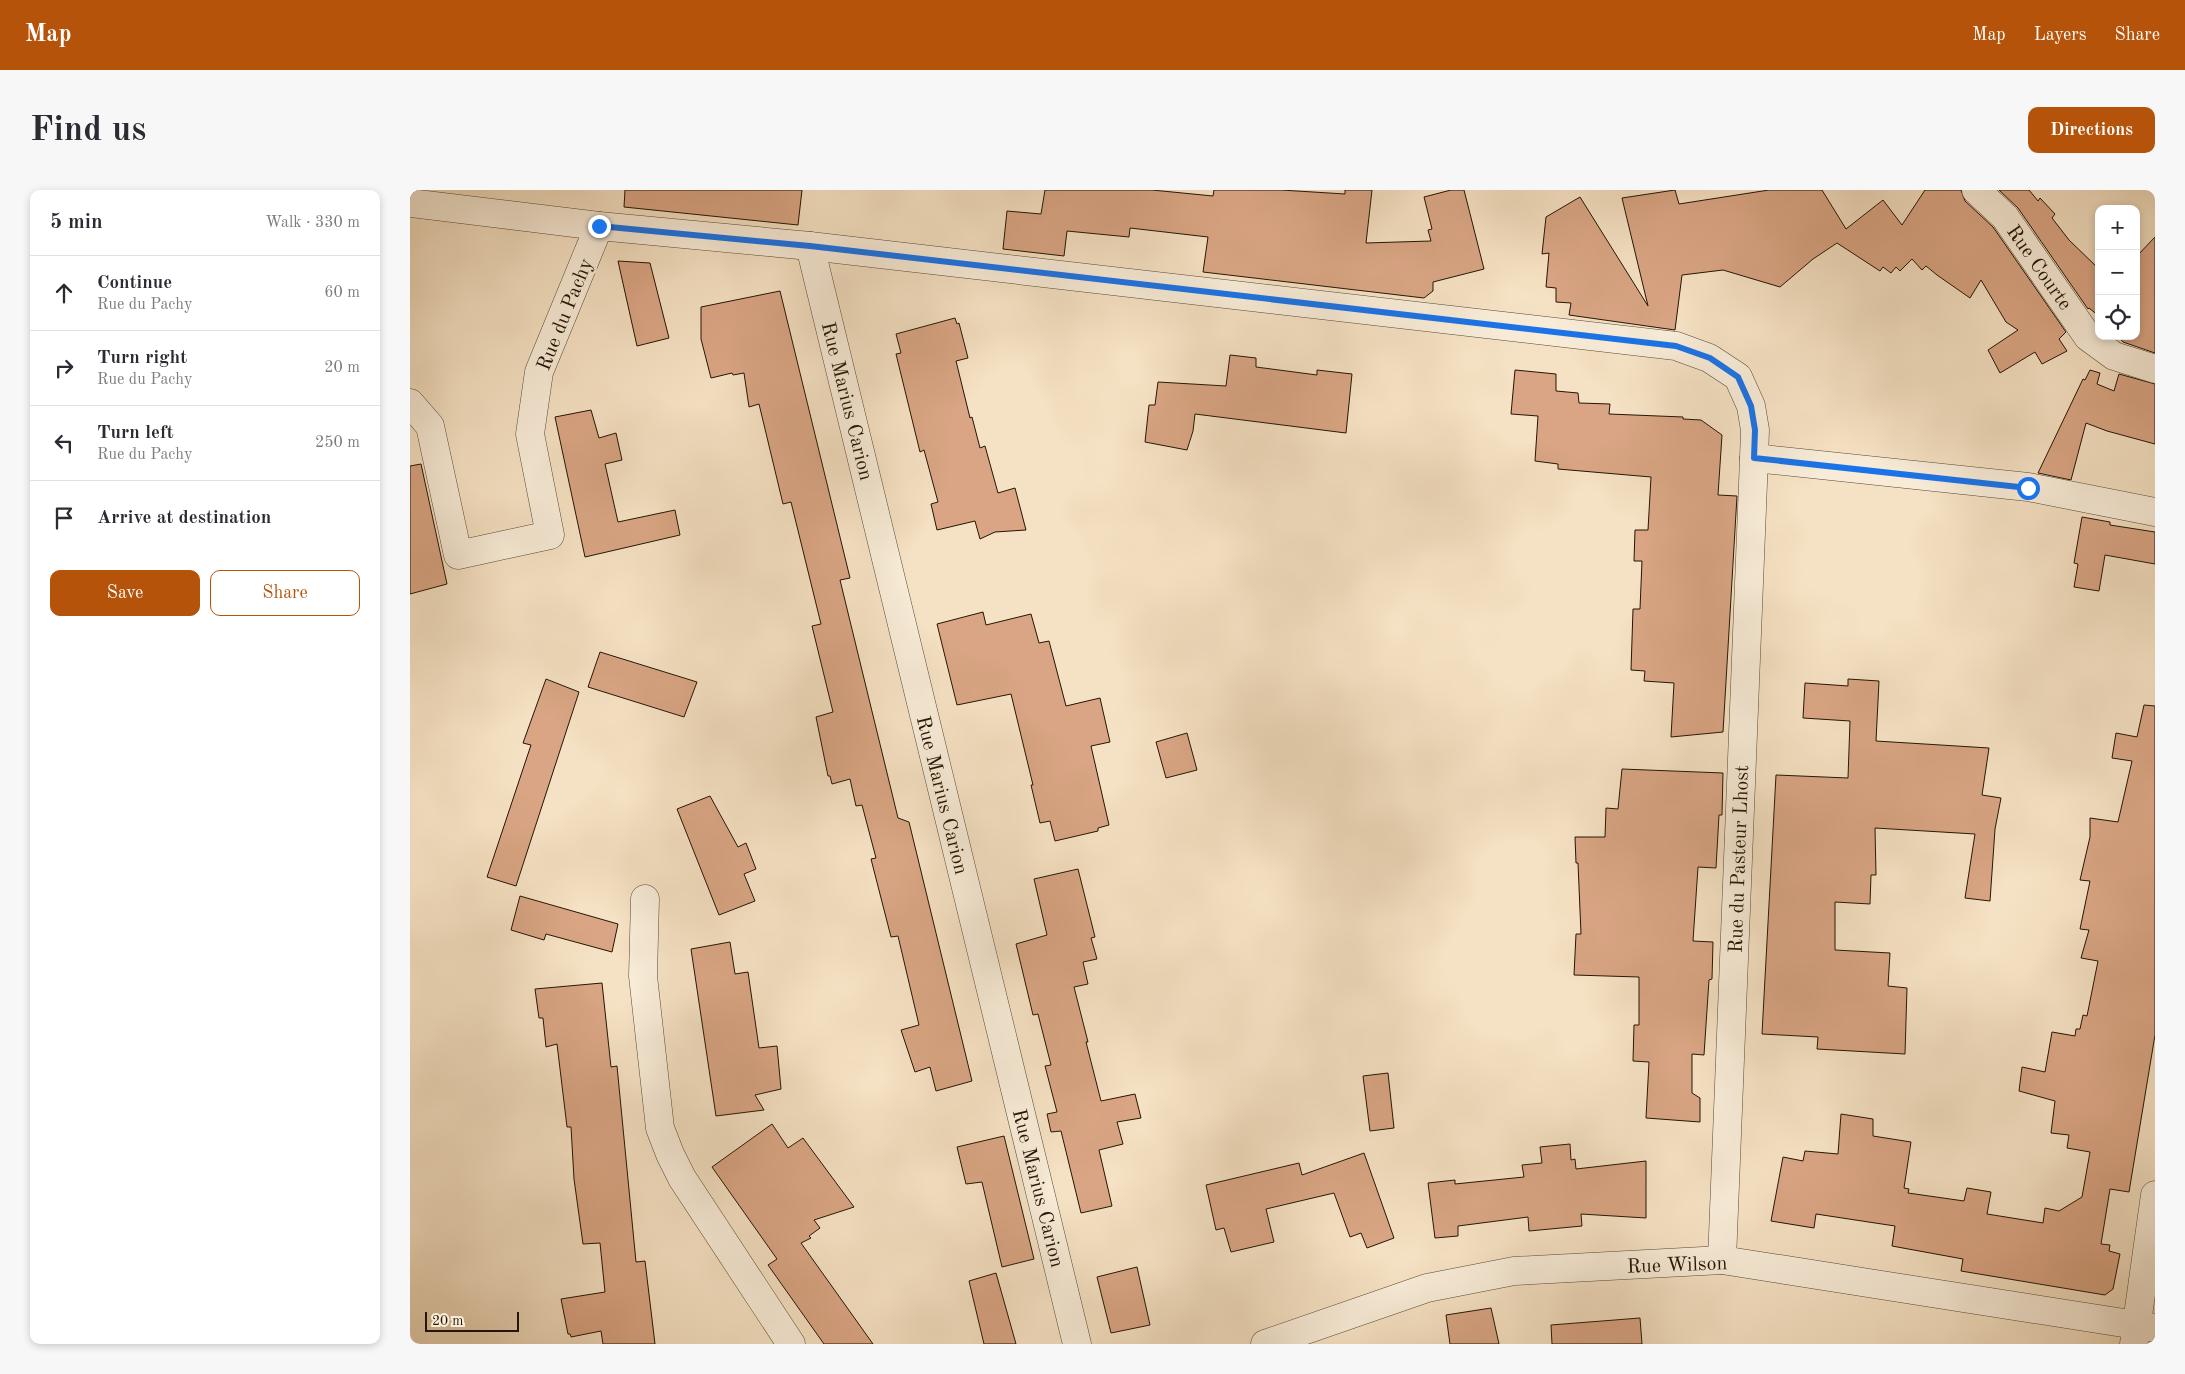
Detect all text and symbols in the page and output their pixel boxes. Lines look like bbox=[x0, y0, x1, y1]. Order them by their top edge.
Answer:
text: Map bbox=[25, 23, 72, 47]
text: Map bbox=[1972, 26, 2006, 44]
text: Layers bbox=[2034, 26, 2086, 44]
text: Share bbox=[2114, 26, 2160, 44]
button: Directions bbox=[2028, 107, 2155, 153]
text: Find us bbox=[30, 113, 146, 148]
map controls bbox=[2095, 205, 2140, 340]
button: + bbox=[2095, 205, 2140, 250]
text: 5 min bbox=[50, 212, 103, 233]
text: Walk · 330 m bbox=[265, 215, 360, 231]
route end bbox=[588, 215, 611, 238]
street label: Rue Courte bbox=[2002, 222, 2075, 314]
button: − bbox=[2095, 250, 2140, 295]
street label: Rue du Pachy bbox=[534, 255, 598, 374]
text: Continue bbox=[97, 274, 172, 293]
icon: ahead bbox=[50, 279, 78, 307]
text: 60 m bbox=[324, 285, 360, 301]
button: locate bbox=[2095, 295, 2140, 340]
text: Rue du Pachy bbox=[97, 297, 192, 313]
street label: Rue Marius Carion bbox=[817, 320, 875, 483]
text: Turn right bbox=[97, 349, 187, 368]
icon: right bbox=[50, 354, 78, 382]
text: 20 m bbox=[324, 360, 360, 376]
text: Rue du Pachy bbox=[97, 372, 192, 388]
text: Turn left bbox=[97, 424, 174, 443]
icon: left bbox=[50, 429, 78, 457]
text: 250 m bbox=[315, 435, 360, 451]
text: Rue du Pachy bbox=[97, 447, 192, 463]
route start bbox=[2017, 477, 2040, 500]
icon: arrive bbox=[50, 504, 78, 532]
text: Arrive at destination bbox=[97, 509, 271, 528]
button: Save bbox=[50, 570, 200, 616]
button: Share bbox=[210, 570, 360, 616]
street label: Rue Marius Carion bbox=[912, 714, 970, 877]
street label: Rue du Pasteur Lhost bbox=[1727, 765, 1753, 954]
street label: Rue Marius Carion bbox=[1008, 1107, 1066, 1270]
street label: Rue Wilson bbox=[1627, 1254, 1728, 1278]
scale bar bbox=[425, 1309, 519, 1332]
text: 20 m bbox=[432, 1314, 463, 1328]

